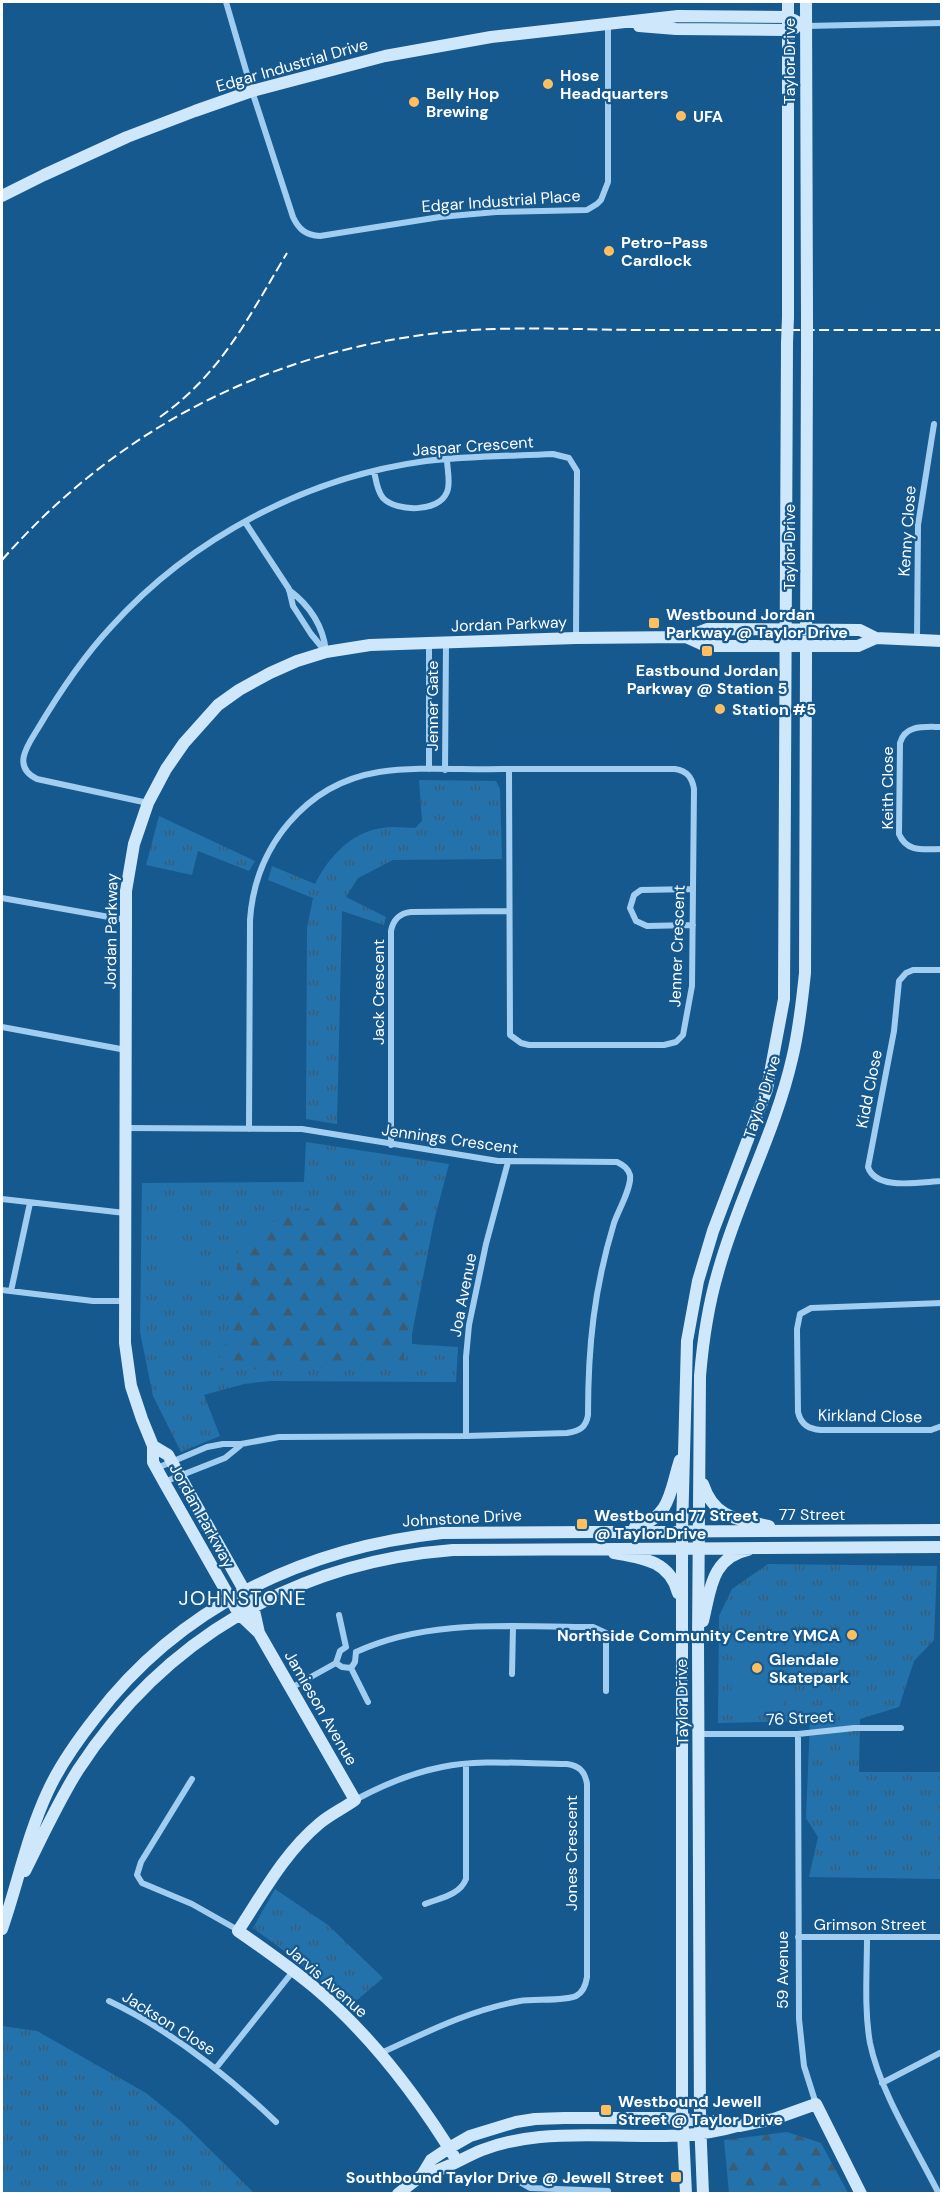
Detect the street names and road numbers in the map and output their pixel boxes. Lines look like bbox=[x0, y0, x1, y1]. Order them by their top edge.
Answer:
street label: Taylor Drive bbox=[779, 18, 800, 104]
street label: Edgar Industrial Drive bbox=[214, 33, 370, 97]
street label: Edgar Industrial Place bbox=[421, 185, 581, 217]
street label: Jaspar Crescent bbox=[412, 431, 534, 461]
street label: Kenny Close bbox=[893, 485, 921, 577]
street label: Taylor Drive bbox=[779, 504, 800, 590]
street label: Jordan Parkway bbox=[451, 611, 568, 637]
street label: Jenner Gate bbox=[422, 661, 443, 751]
street label: Keith Close bbox=[877, 746, 898, 830]
street label: Jordan Parkway bbox=[99, 873, 123, 989]
street label: Jenner Crescent bbox=[664, 884, 690, 1008]
street label: Jack Crescent bbox=[368, 939, 389, 1045]
street label: Kidd Close bbox=[851, 1048, 887, 1130]
street label: Taylor Drive bbox=[739, 1053, 785, 1141]
street label: Jennings Crescent bbox=[380, 1119, 520, 1159]
street label: Joa Avenue bbox=[445, 1251, 481, 1339]
street label: Kirkland Close bbox=[818, 1405, 922, 1427]
street label: Jordan Parkway bbox=[165, 1460, 239, 1572]
street label: Johnstone Drive bbox=[402, 1504, 522, 1532]
street label: 77 Street bbox=[779, 1504, 845, 1525]
street label: Jamieson Avenue bbox=[280, 1647, 362, 1769]
street label: Taylor Drive bbox=[671, 1659, 693, 1745]
street label: 76 Street bbox=[766, 1706, 834, 1730]
street label: Jones Crescent bbox=[561, 1795, 582, 1911]
street label: Grimson Street bbox=[814, 1914, 926, 1935]
street label: 59 Avenue bbox=[772, 1931, 793, 2009]
street label: Jarvis Avenue bbox=[282, 1940, 372, 2022]
street label: Jackson Close bbox=[118, 1986, 220, 2060]

